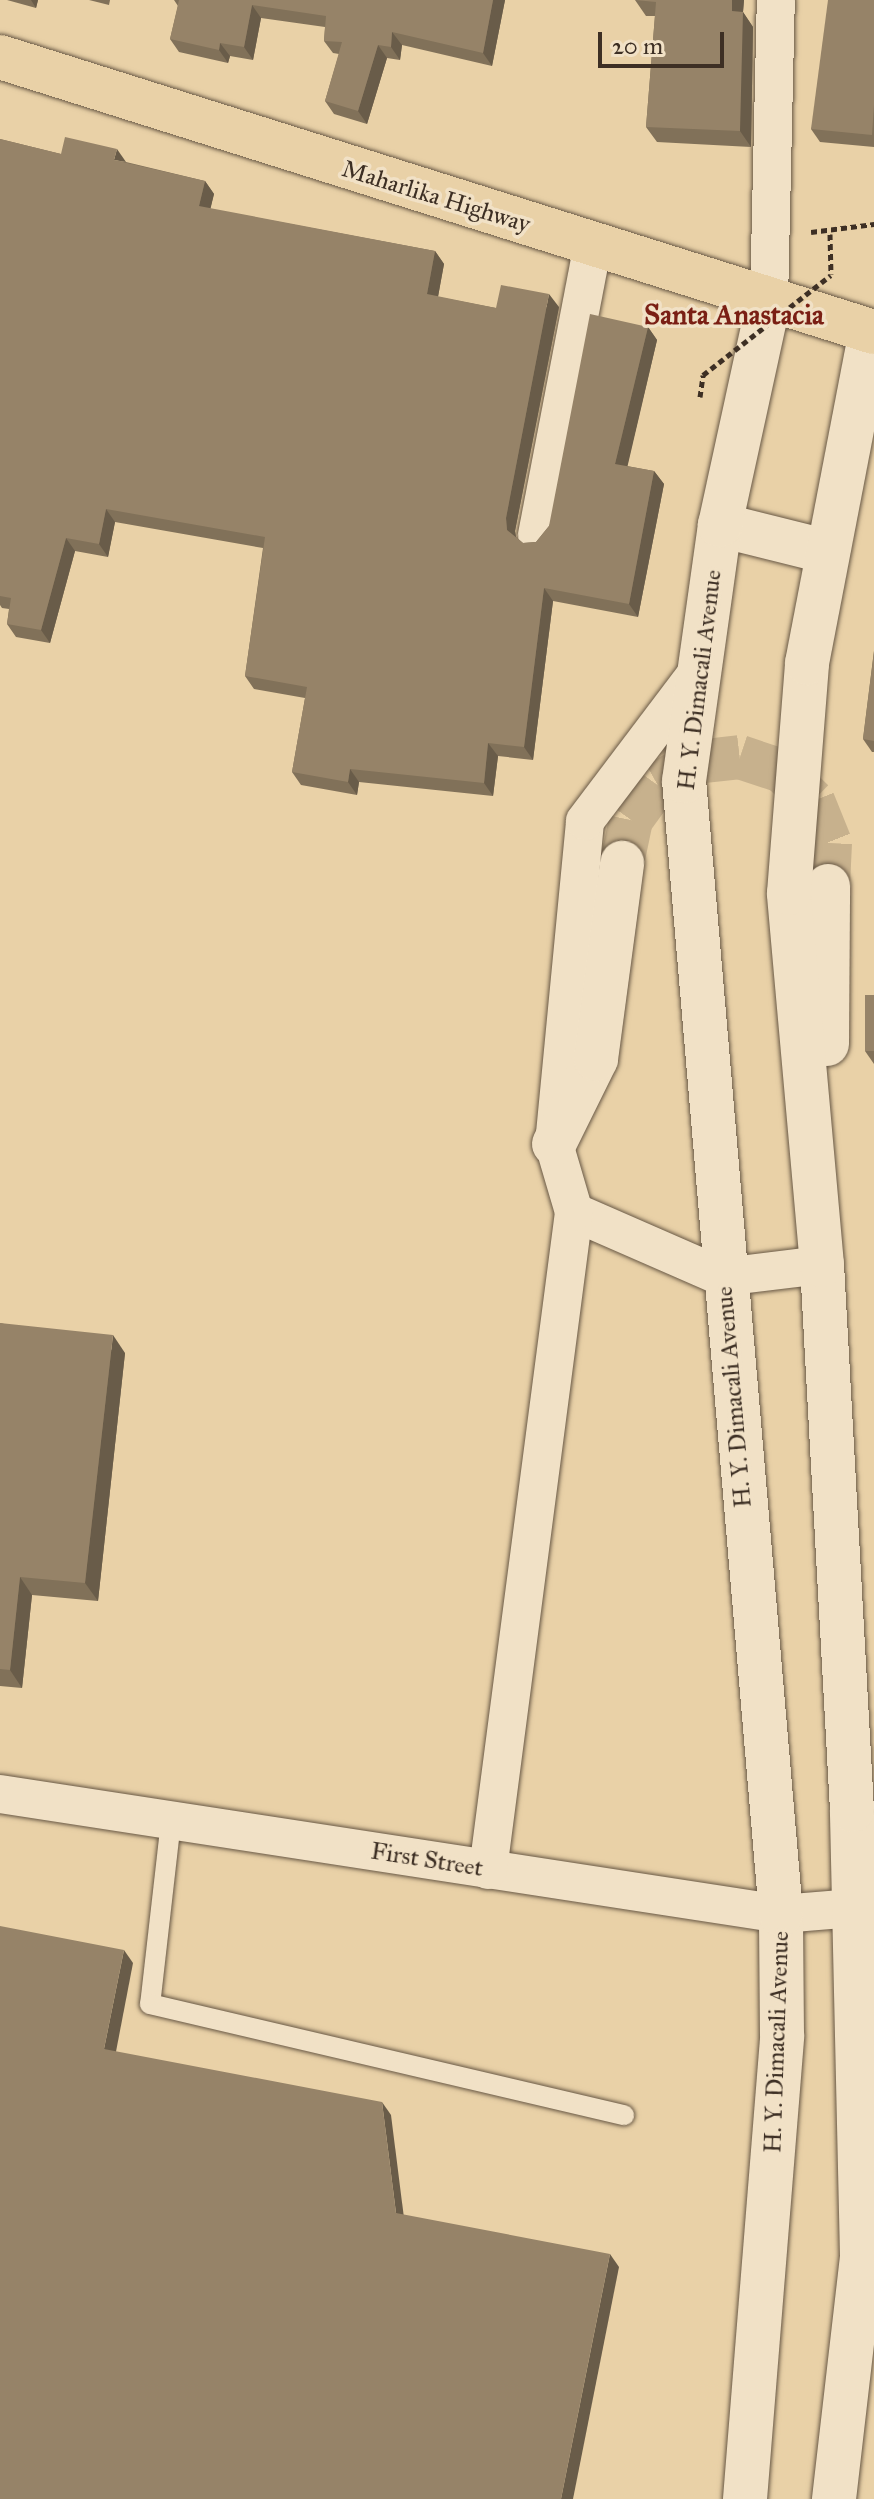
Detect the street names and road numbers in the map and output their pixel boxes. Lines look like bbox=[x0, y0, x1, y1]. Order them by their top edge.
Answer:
street label: Maharlika Highway bbox=[338, 155, 534, 239]
street label: H. Y. Dimacali Avenue bbox=[672, 568, 728, 792]
street label: H. Y. Dimacali Avenue bbox=[710, 1285, 758, 1509]
street label: First Street bbox=[369, 1837, 485, 1883]
street label: H. Y. Dimacali Avenue bbox=[759, 1931, 795, 2153]

